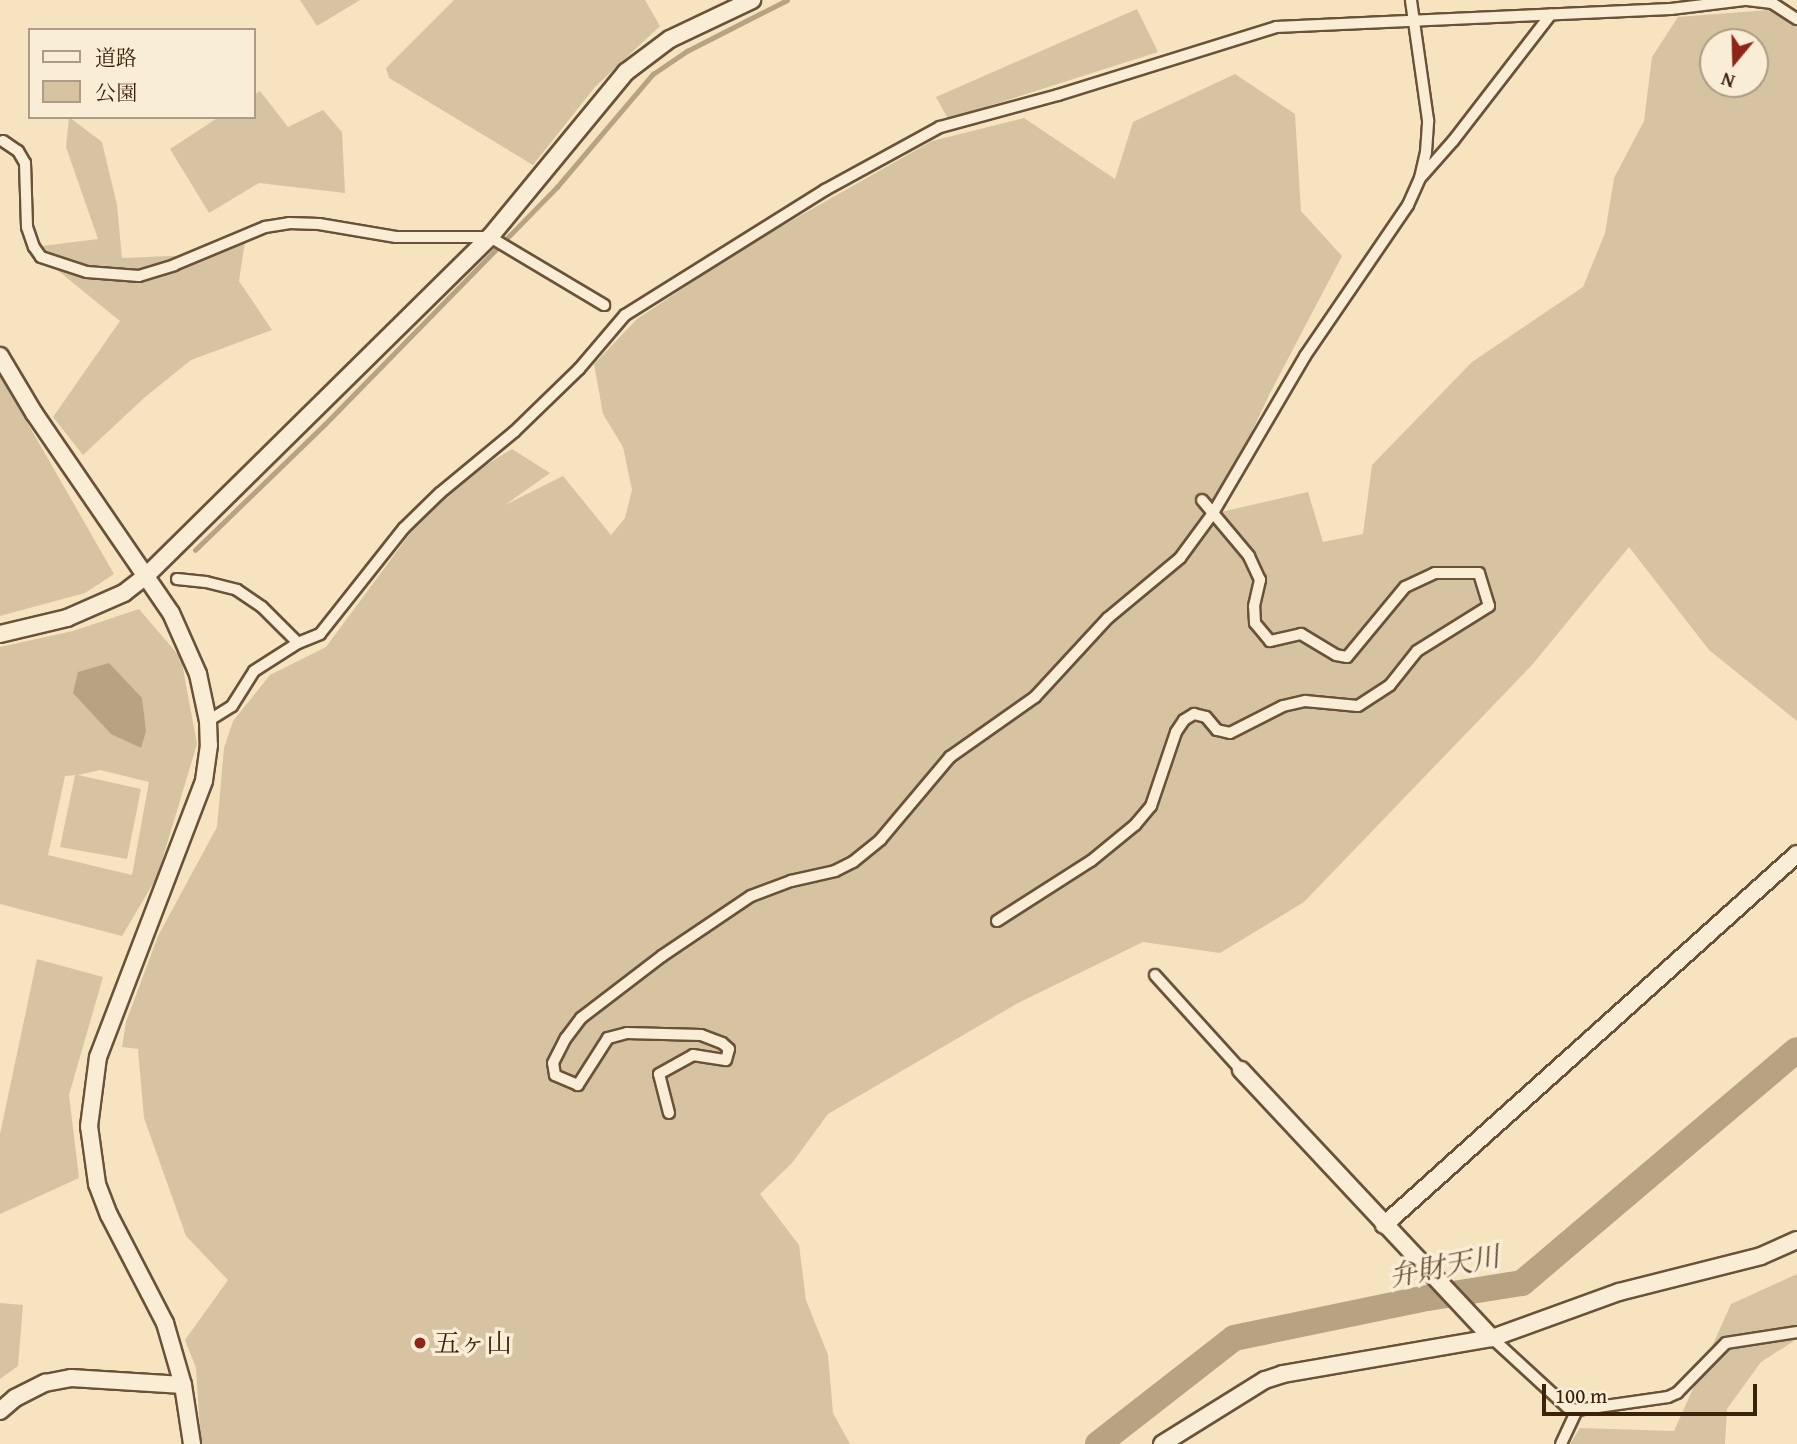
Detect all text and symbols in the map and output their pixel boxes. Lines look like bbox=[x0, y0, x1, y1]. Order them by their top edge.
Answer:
legend bbox=[28, 28, 256, 119]
north arrow bbox=[1699, 28, 1769, 98]
text: 道路 bbox=[95, 42, 137, 73]
text: N bbox=[1717, 66, 1738, 96]
text: 公園 bbox=[95, 77, 137, 108]
water label: 弁財天川 bbox=[1386, 1239, 1502, 1293]
place label: 五ヶ山 bbox=[434, 1327, 512, 1359]
marker: 五ヶ山 bbox=[412, 1335, 428, 1351]
scale bar bbox=[1545, 1370, 1760, 1414]
text: 100 m bbox=[1555, 1380, 1607, 1411]

